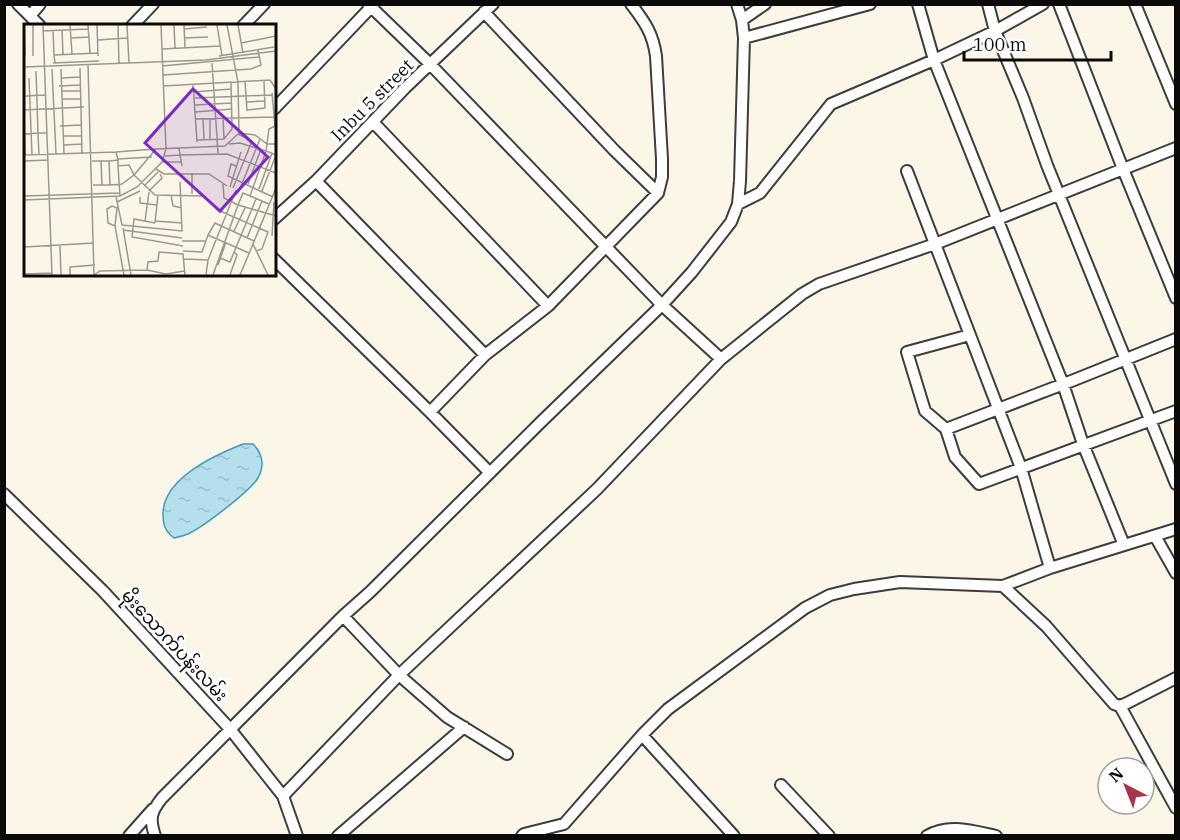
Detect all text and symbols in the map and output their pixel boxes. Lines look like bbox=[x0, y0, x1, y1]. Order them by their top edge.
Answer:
inset map bbox=[24, 24, 276, 276]
scale bar bbox=[964, 24, 1111, 62]
text: 100 m bbox=[973, 33, 1027, 56]
street label: Inbu 5 street bbox=[326, 54, 418, 146]
street label: မိုးသောက်ပန်းလမ်း bbox=[114, 583, 235, 709]
north arrow bbox=[1096, 756, 1156, 816]
text: N bbox=[1105, 763, 1127, 787]

